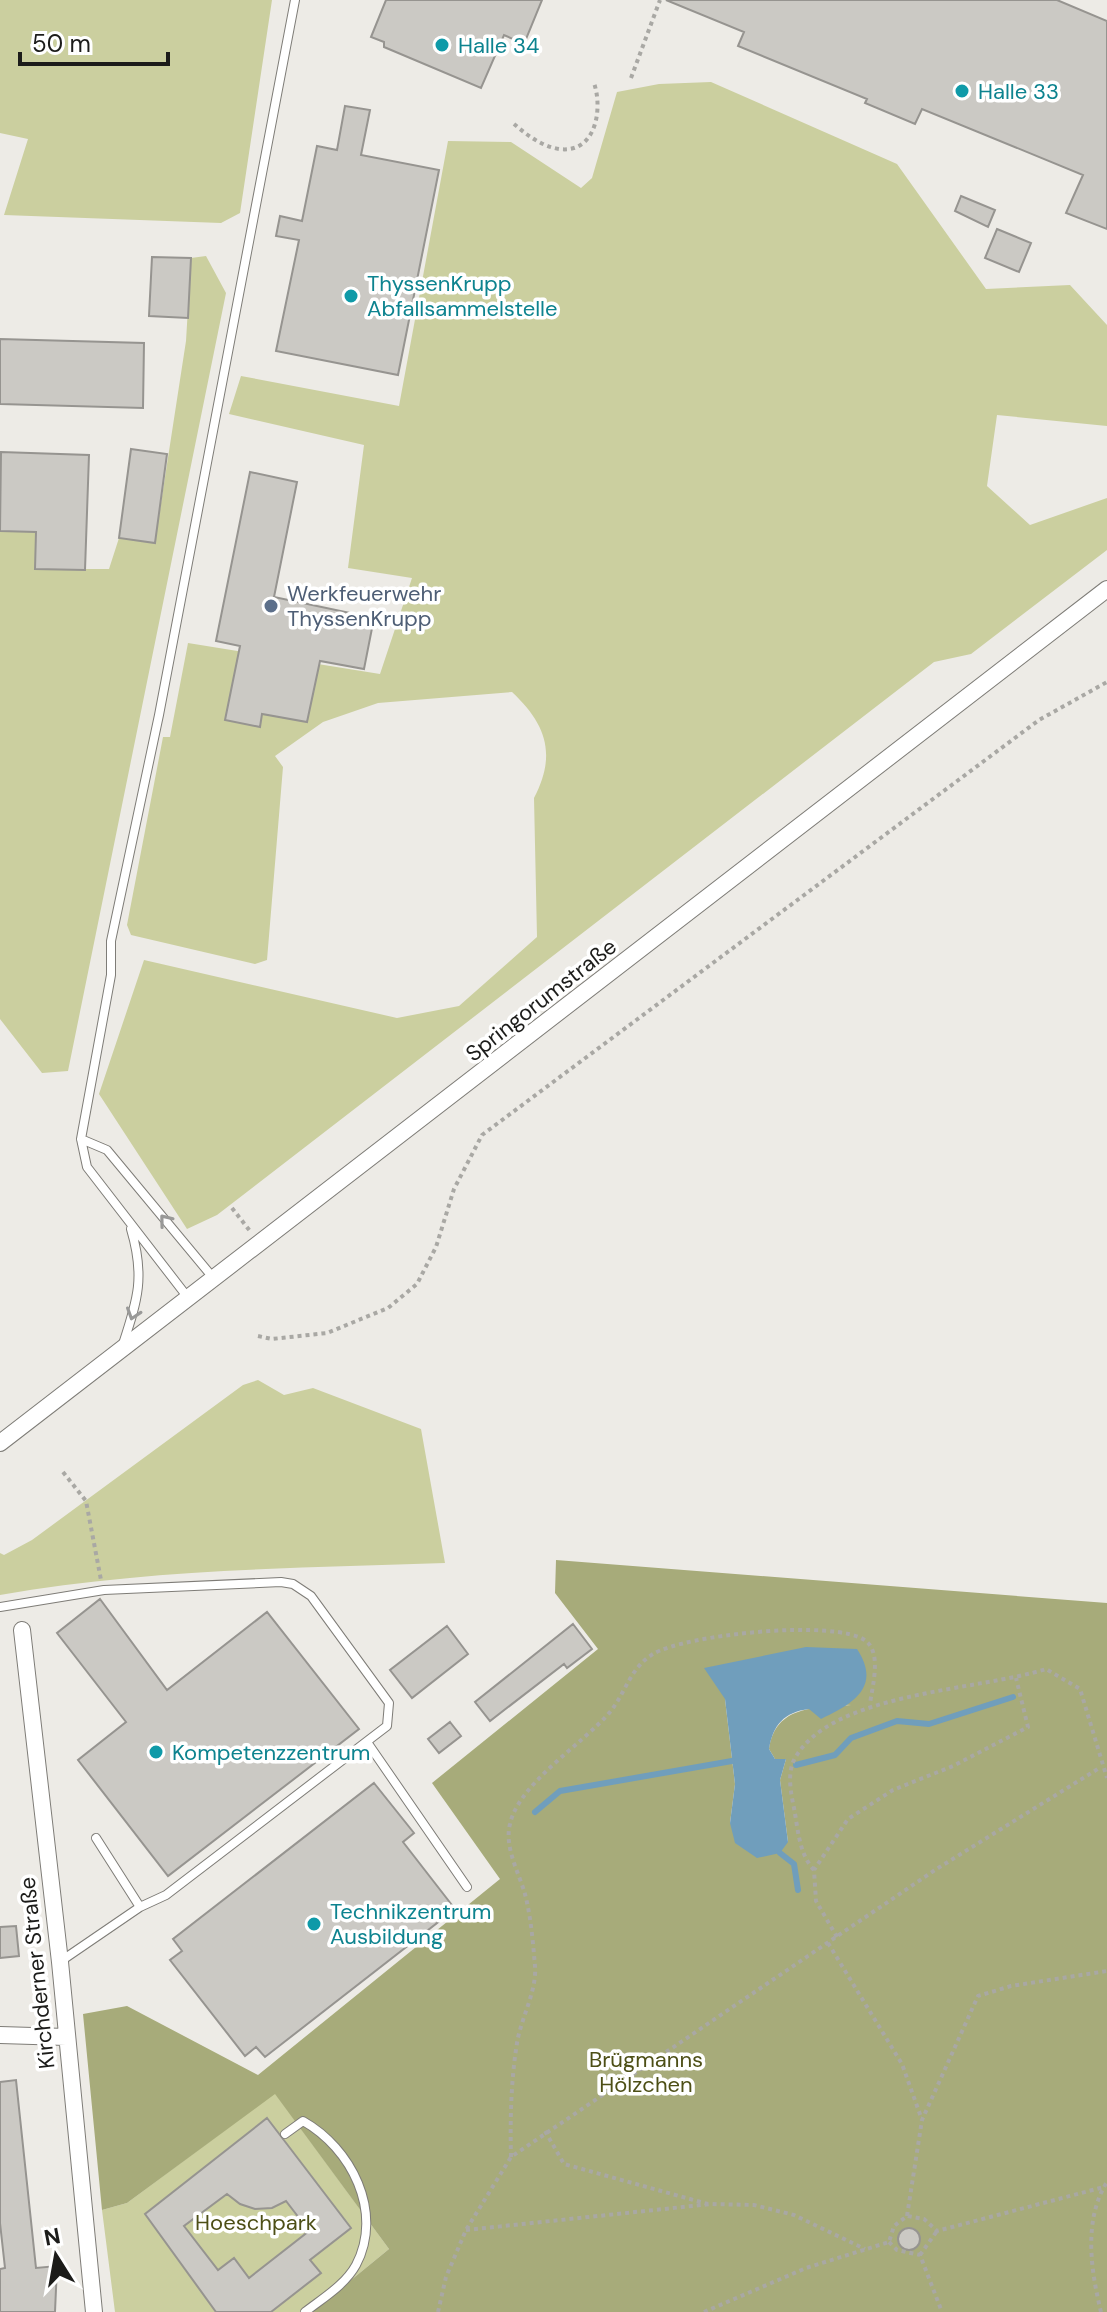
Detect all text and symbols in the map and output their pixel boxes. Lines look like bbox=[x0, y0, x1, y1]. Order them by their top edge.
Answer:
scale bar bbox=[20, 16, 168, 66]
text: 50 m bbox=[32, 28, 91, 59]
place label: Halle 34 bbox=[458, 31, 539, 60]
marker: Halle 34 bbox=[433, 36, 451, 54]
place label: Halle 33 bbox=[978, 77, 1059, 106]
marker: Halle 33 bbox=[953, 82, 971, 100]
place label: ThyssenKrupp Abfallsammelstelle bbox=[367, 269, 558, 323]
marker: ThyssenKrupp Abfallsammelstelle bbox=[342, 287, 360, 305]
place label: Werkfeuerwehr ThyssenKrupp bbox=[287, 579, 441, 633]
marker: Werkfeuerwehr ThyssenKrupp bbox=[262, 597, 280, 615]
street label: Springorumstraße bbox=[460, 932, 622, 1068]
one-way arrow bbox=[160, 1215, 175, 1230]
one-way arrow bbox=[126, 1307, 142, 1320]
place label: Kompetenzzentrum bbox=[172, 1738, 370, 1767]
marker: Kompetenzzentrum bbox=[147, 1743, 165, 1761]
street label: Kirchderner Straße bbox=[12, 1876, 62, 2070]
place label: Technikzentrum Ausbildung bbox=[330, 1897, 491, 1951]
marker: Technikzentrum Ausbildung bbox=[305, 1915, 323, 1933]
park label: Brügmanns Hölzchen bbox=[589, 2045, 703, 2099]
park label: Hoeschpark bbox=[195, 2208, 317, 2237]
north arrow bbox=[16, 2216, 96, 2296]
text: N bbox=[42, 2221, 63, 2253]

